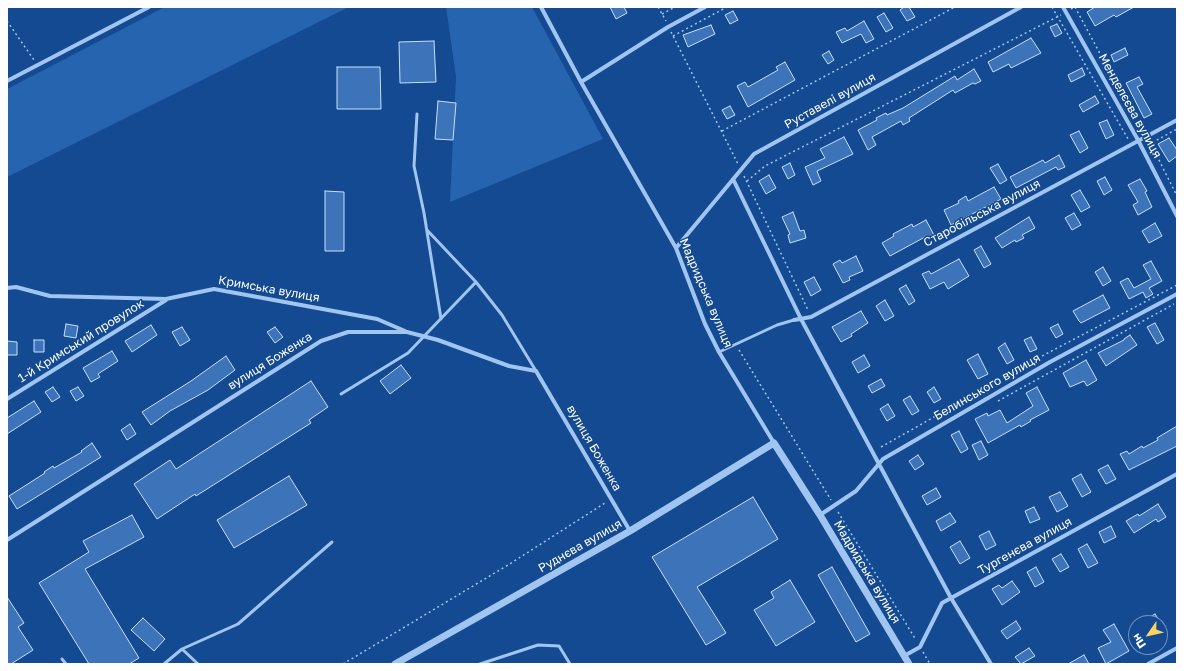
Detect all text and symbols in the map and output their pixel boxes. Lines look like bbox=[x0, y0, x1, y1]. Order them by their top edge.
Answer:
street label: Менделєєва вулиця bbox=[1095, 51, 1165, 161]
street label: Руставелі вулиця bbox=[782, 70, 878, 132]
street label: Старобільська вулиця bbox=[921, 176, 1043, 250]
street label: Мадридська вулиця bbox=[676, 236, 736, 350]
street label: Кримська вулиця bbox=[217, 273, 321, 305]
street label: 1-й Кримський провулок bbox=[15, 296, 147, 386]
street label: вулиця Боженка bbox=[225, 329, 315, 393]
street label: Белинського вулиця bbox=[931, 351, 1043, 423]
street label: вулиця Боженка bbox=[564, 402, 624, 494]
street label: Тургенєва вулиця bbox=[976, 514, 1074, 578]
street label: Руднєва вулиця bbox=[536, 516, 624, 576]
street label: Мадридська вулиця bbox=[831, 518, 903, 626]
north arrow bbox=[1128, 615, 1168, 655]
text: Пн bbox=[1129, 632, 1148, 651]

